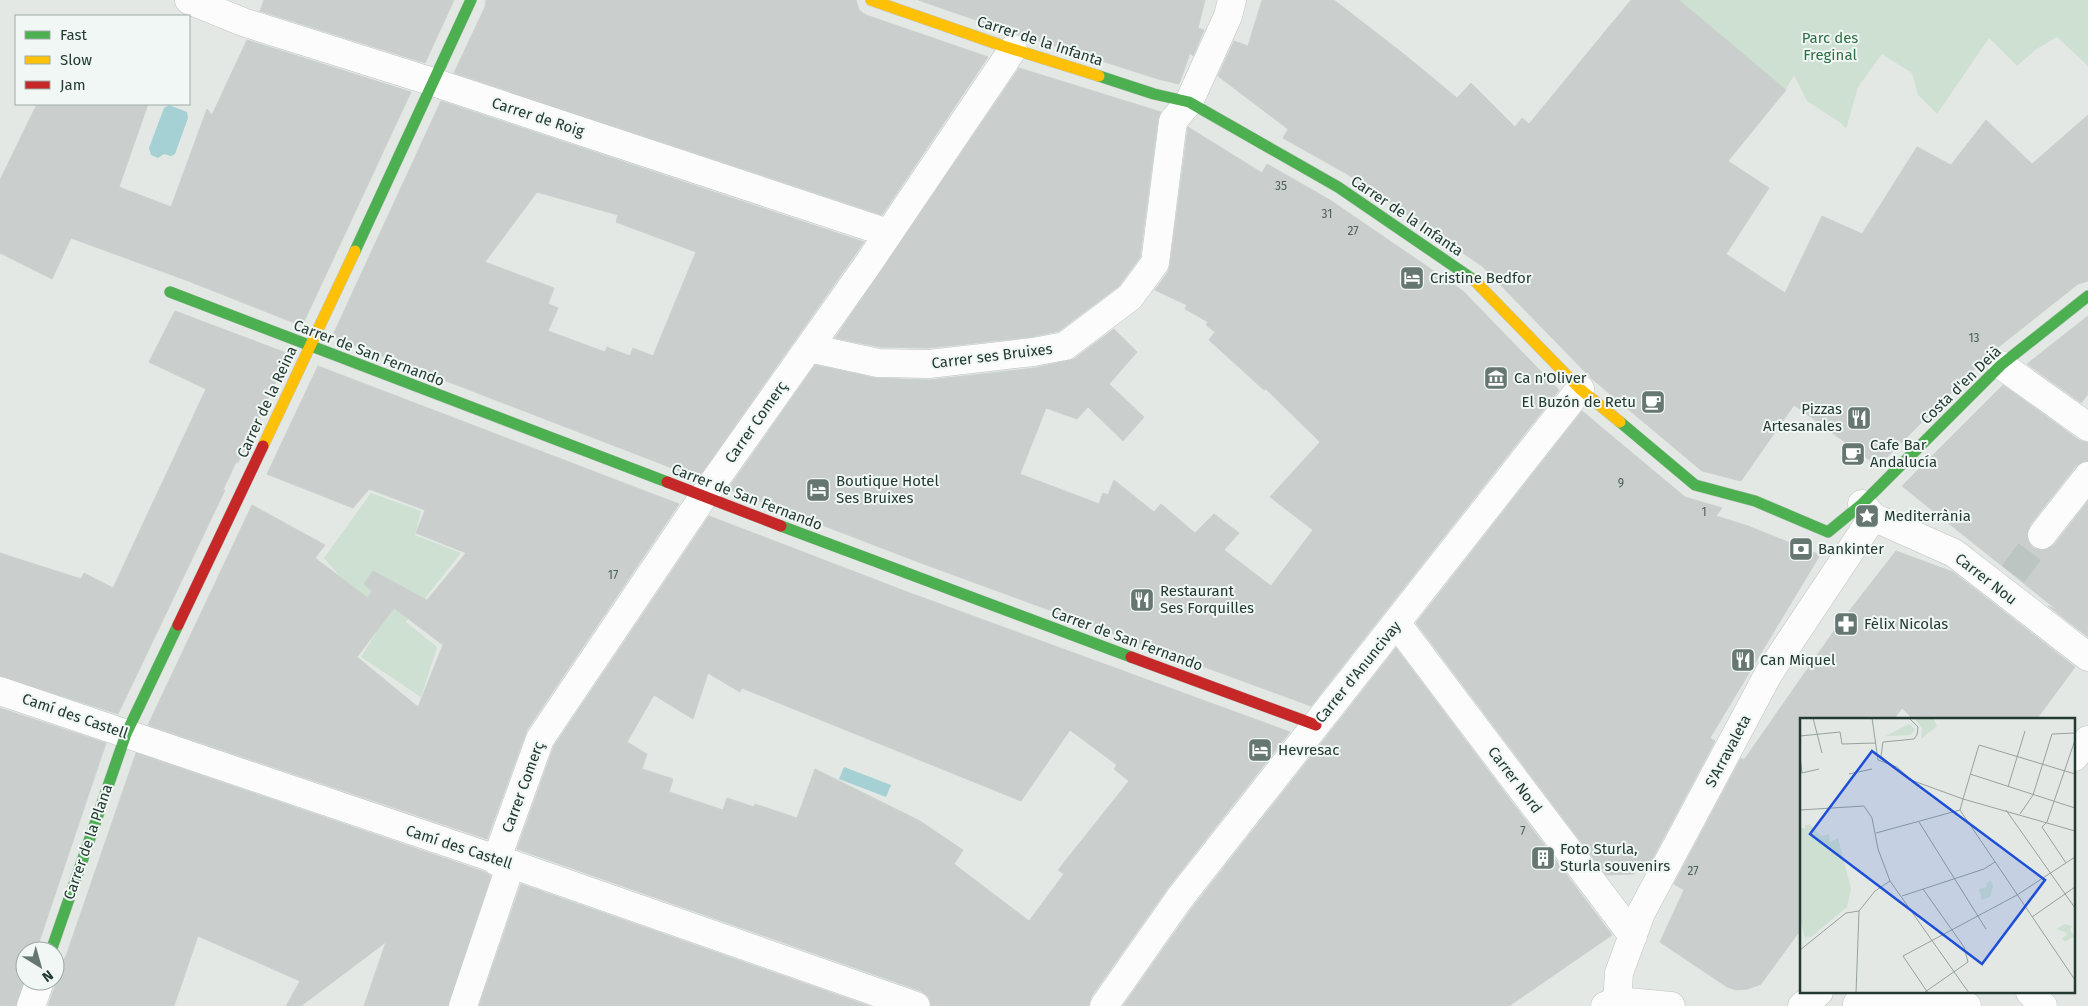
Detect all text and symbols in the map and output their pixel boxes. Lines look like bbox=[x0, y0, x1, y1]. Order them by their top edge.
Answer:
street label: Carrer de la Infanta bbox=[975, 12, 1105, 70]
legend bbox=[15, 15, 190, 105]
text: Fast bbox=[60, 26, 87, 44]
park label: Parc des Freginal bbox=[1802, 29, 1858, 64]
text: Slow bbox=[60, 51, 92, 69]
text: Jam bbox=[60, 76, 86, 94]
street label: Carrer de Roig bbox=[489, 94, 587, 140]
street label: Carrer de la Infanta bbox=[1348, 172, 1466, 260]
house number: 35 bbox=[1275, 179, 1287, 193]
house number: 31 bbox=[1322, 207, 1332, 221]
house number: 27 bbox=[1347, 224, 1359, 238]
hotel icon: Cristine Bedfor bbox=[1399, 265, 1425, 291]
place label: Cristine Bedfor bbox=[1430, 269, 1532, 287]
street label: Carrer de San Fernando bbox=[291, 316, 447, 390]
house number: 13 bbox=[1968, 331, 1980, 345]
street label: Carrer ses Bruixes bbox=[930, 340, 1054, 372]
street label: Costa d'en Deià bbox=[1917, 342, 2005, 428]
street label: Carrer de la Reina bbox=[233, 343, 301, 461]
museum icon: Ca n'Oliver bbox=[1483, 365, 1509, 391]
place label: Ca n'Oliver bbox=[1514, 369, 1587, 387]
street label: Carrer Comerç bbox=[721, 378, 791, 466]
cafe icon: El Buzón de Retu bbox=[1640, 389, 1666, 415]
place label: El Buzón de Retu bbox=[1522, 393, 1636, 411]
place label: Pizzas Artesanales bbox=[1763, 400, 1842, 435]
restaurant icon: Pizzas Artesanales bbox=[1846, 405, 1872, 431]
place label: Cafe Bar Andalucía bbox=[1870, 436, 1937, 471]
cafe icon: Cafe Bar Andalucía bbox=[1840, 441, 1866, 467]
street label: Carrer de San Fernando bbox=[669, 460, 825, 534]
place label: Boutique Hotel Ses Bruixes bbox=[836, 472, 939, 507]
house number: 9 bbox=[1618, 476, 1624, 490]
hotel icon: Boutique Hotel Ses Bruixes bbox=[805, 477, 831, 503]
place icon: Mediterrània bbox=[1854, 503, 1880, 529]
house number: 1 bbox=[1701, 505, 1707, 519]
place label: Mediterrània bbox=[1884, 507, 1971, 525]
bank icon: Bankinter bbox=[1788, 536, 1814, 562]
place label: Bankinter bbox=[1818, 540, 1884, 558]
street label: Carrer Nou bbox=[1952, 549, 2020, 609]
house number: 17 bbox=[608, 568, 618, 582]
place label: Restaurant Ses Forquilles bbox=[1160, 582, 1254, 617]
restaurant icon: Restaurant Ses Forquilles bbox=[1129, 587, 1155, 613]
street label: Carrer de San Fernando bbox=[1049, 603, 1205, 675]
pharmacy icon: Fèlix Nicolas bbox=[1833, 611, 1859, 637]
place label: Fèlix Nicolas bbox=[1864, 615, 1948, 633]
street label: Carrer d'Anuncivay bbox=[1311, 617, 1405, 727]
restaurant icon: Can Miquel bbox=[1730, 647, 1756, 673]
place label: Can Miquel bbox=[1760, 651, 1836, 669]
street label: Camí des Castell bbox=[20, 689, 131, 743]
street label: S'Arravaleta bbox=[1701, 712, 1755, 790]
inset map bbox=[1800, 718, 2076, 994]
hotel icon: Hevresac bbox=[1247, 737, 1273, 763]
street label: Carrer Comerç bbox=[498, 739, 548, 835]
place label: Hevresac bbox=[1278, 741, 1339, 759]
street label: Carrer Nord bbox=[1484, 743, 1546, 817]
street label: Carrer de la Plana bbox=[60, 782, 116, 902]
street label: Camí des Castell bbox=[403, 821, 515, 873]
house number: 7 bbox=[1520, 824, 1526, 838]
place label: Foto Sturla, Sturla souvenirs bbox=[1560, 840, 1670, 875]
building icon: Foto Sturla, Sturla souvenirs bbox=[1530, 845, 1556, 871]
house number: 27 bbox=[1687, 864, 1699, 878]
north arrow bbox=[15, 941, 65, 991]
text: N bbox=[39, 966, 56, 986]

